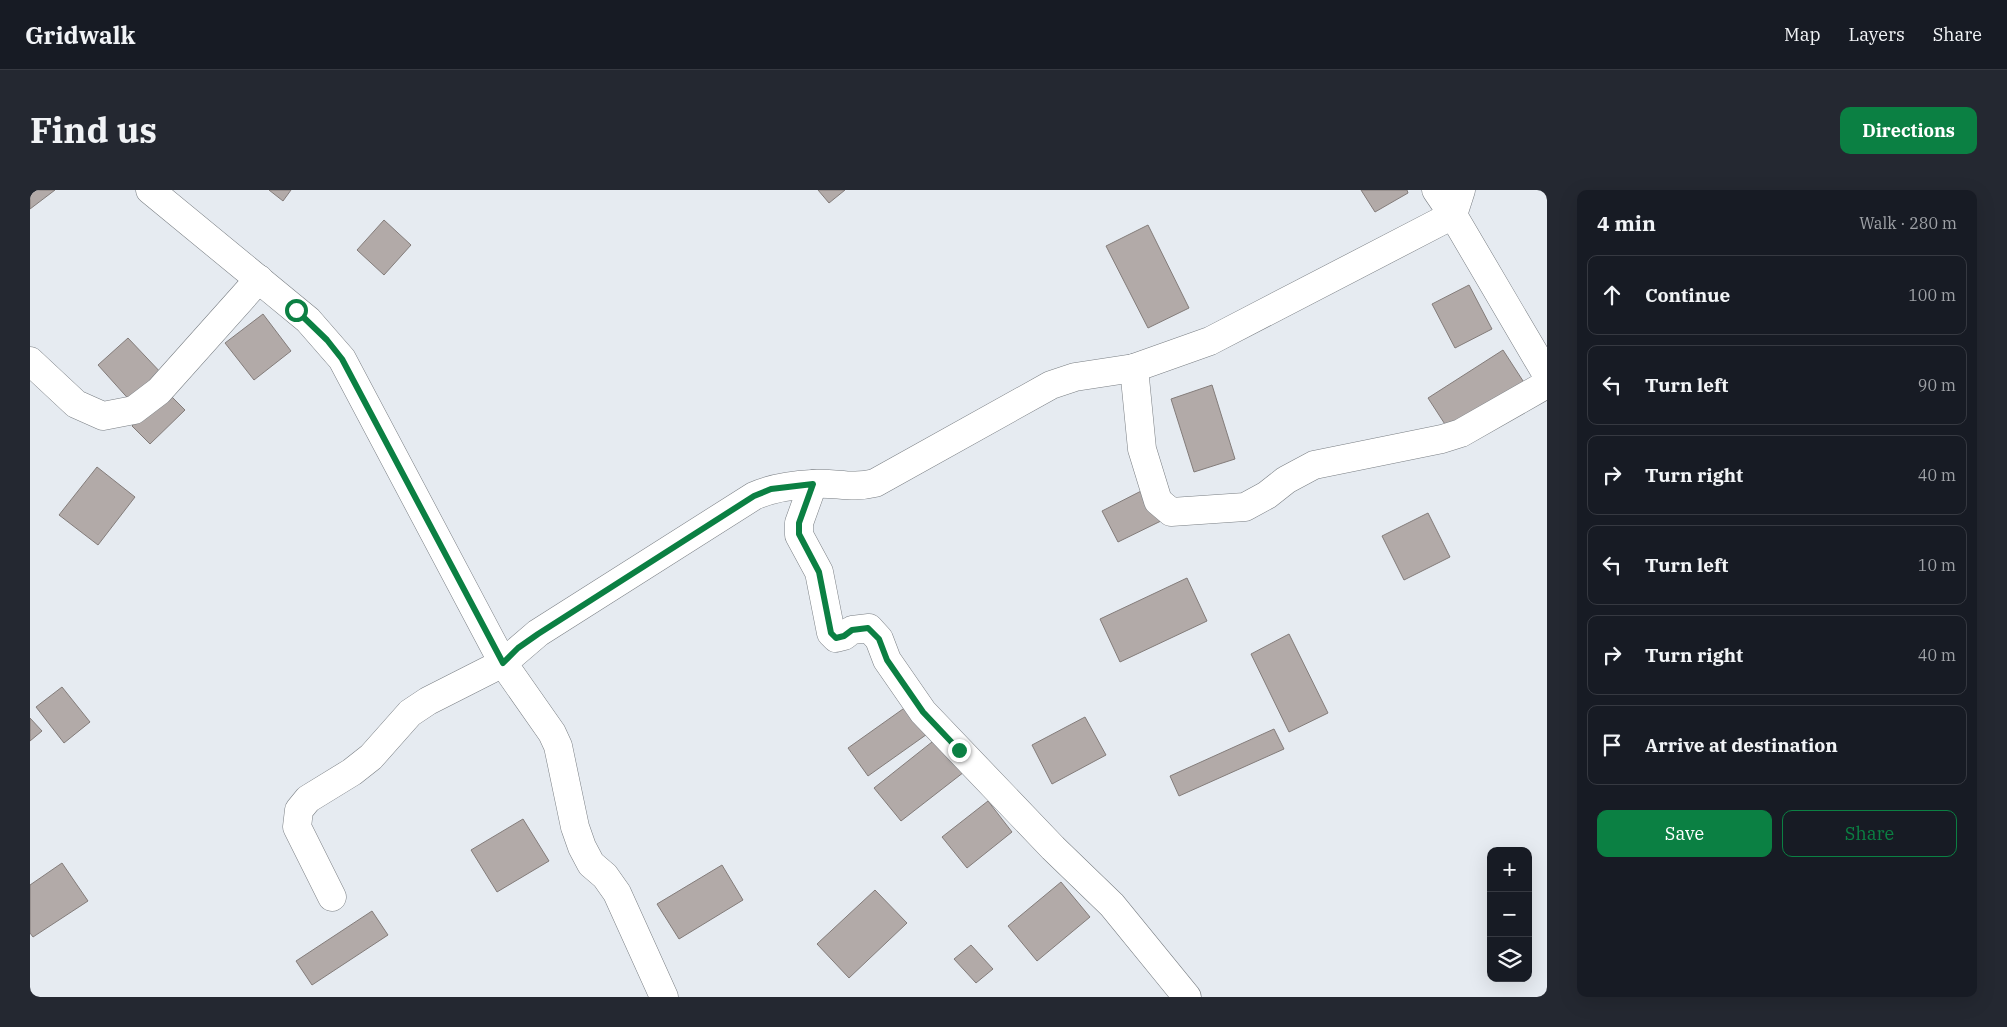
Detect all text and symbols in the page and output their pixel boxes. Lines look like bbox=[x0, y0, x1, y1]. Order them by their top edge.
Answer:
text: Gridwalk bbox=[25, 19, 135, 51]
text: Map bbox=[1784, 23, 1821, 46]
text: Layers bbox=[1849, 23, 1905, 46]
text: Share bbox=[1933, 23, 1982, 46]
text: Find us bbox=[30, 107, 157, 153]
button: Directions bbox=[1840, 107, 1977, 154]
text: 4 min bbox=[1597, 209, 1656, 237]
text: Walk · 280 m bbox=[1859, 213, 1957, 233]
icon: ahead bbox=[1598, 281, 1626, 309]
text: Continue bbox=[1645, 283, 1730, 307]
text: 100 m bbox=[1908, 285, 1956, 305]
route start bbox=[285, 299, 308, 322]
icon: left bbox=[1598, 371, 1626, 399]
text: Turn left bbox=[1645, 373, 1728, 397]
text: 90 m bbox=[1918, 375, 1956, 395]
icon: right bbox=[1598, 461, 1626, 489]
text: Turn right bbox=[1645, 463, 1743, 487]
text: 40 m bbox=[1918, 465, 1956, 485]
icon: left bbox=[1598, 551, 1626, 579]
text: Turn left bbox=[1645, 553, 1728, 577]
text: 10 m bbox=[1918, 555, 1956, 575]
icon: right bbox=[1598, 641, 1626, 669]
text: Turn right bbox=[1645, 643, 1743, 667]
text: 40 m bbox=[1918, 645, 1956, 665]
icon: arrive bbox=[1598, 731, 1626, 759]
text: Arrive at destination bbox=[1645, 733, 1838, 757]
route end bbox=[948, 739, 971, 762]
button: Save bbox=[1597, 810, 1772, 857]
button: Share bbox=[1782, 810, 1957, 857]
map controls bbox=[1487, 847, 1532, 982]
button: + bbox=[1487, 847, 1532, 892]
button: − bbox=[1487, 892, 1532, 937]
button: layers bbox=[1487, 937, 1532, 982]

